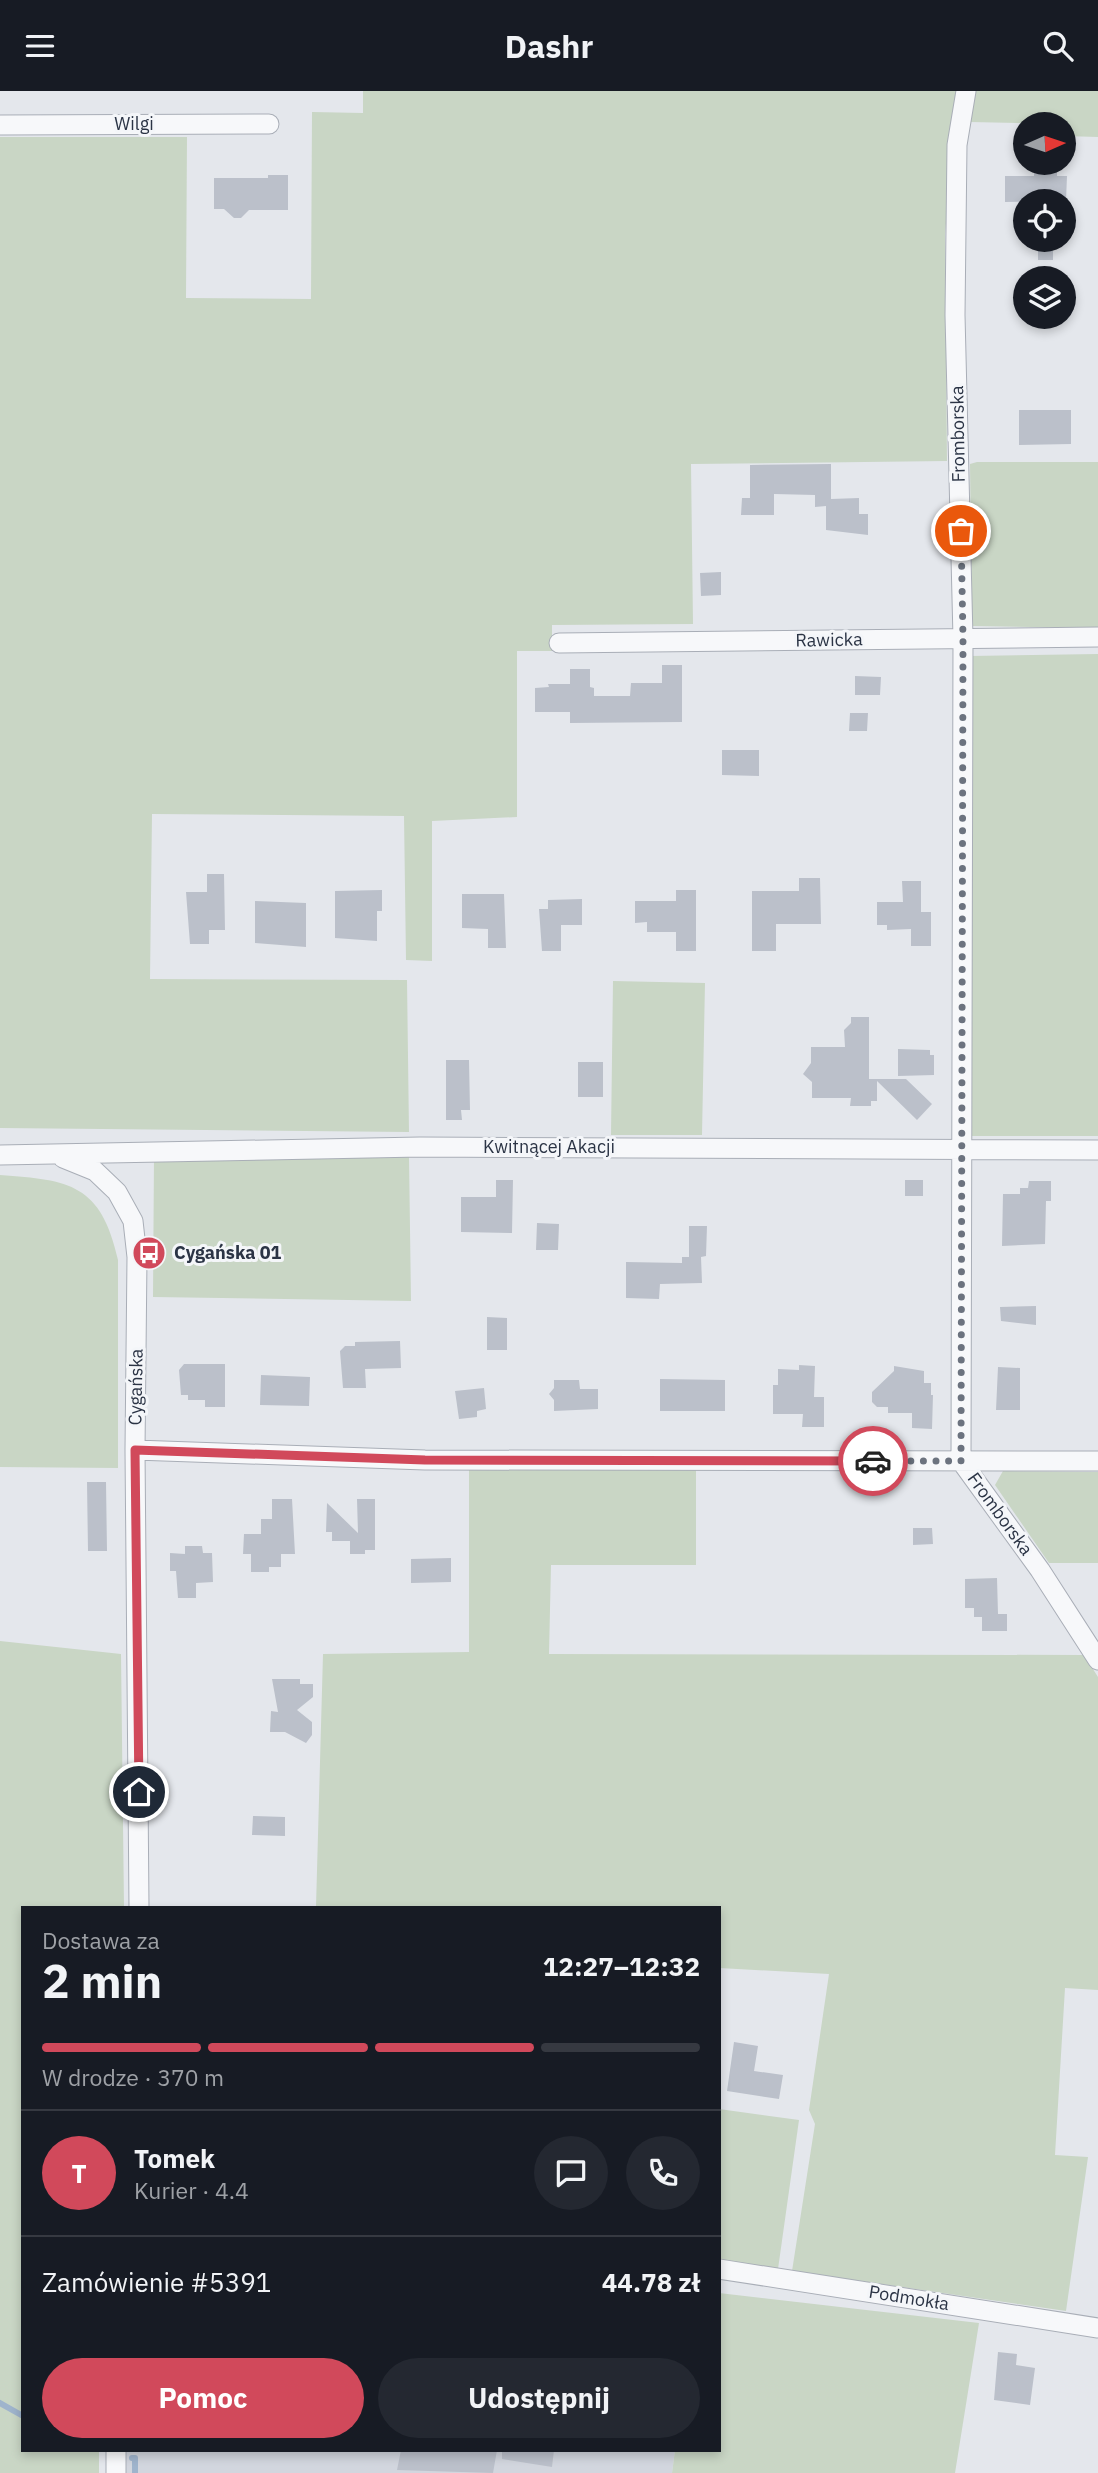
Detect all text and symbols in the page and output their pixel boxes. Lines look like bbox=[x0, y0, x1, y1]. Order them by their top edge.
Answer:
text: Dashr bbox=[505, 25, 593, 67]
icon: menu bbox=[21, 27, 59, 65]
icon: search bbox=[1039, 27, 1077, 65]
street label: Wilgi bbox=[114, 112, 154, 135]
north arrow bbox=[1013, 112, 1076, 175]
map controls bbox=[1013, 112, 1076, 329]
button: locate bbox=[1013, 189, 1076, 252]
button: layers bbox=[1013, 266, 1076, 329]
street label: Fromborska bbox=[945, 385, 970, 483]
pin bbox=[931, 501, 991, 561]
icon: bag bbox=[942, 512, 980, 550]
street label: Rawicka bbox=[795, 627, 863, 652]
street label: Kwitnącej Akacji bbox=[483, 1135, 615, 1158]
bus stop icon: Cygańska 01 bbox=[130, 1234, 168, 1272]
place label: Cygańska 01 bbox=[174, 1241, 282, 1264]
street label: Cygańska bbox=[123, 1348, 148, 1426]
courier bbox=[838, 1426, 908, 1496]
icon: car bbox=[854, 1442, 892, 1480]
street label: Fromborska bbox=[963, 1468, 1038, 1560]
pin bbox=[109, 1762, 169, 1822]
icon: home bbox=[120, 1773, 158, 1811]
text: Dostawa za bbox=[42, 1925, 160, 1955]
text: 12:27–12:32 bbox=[543, 1949, 700, 1983]
text: 2 min bbox=[42, 1951, 162, 2011]
text: W drodze · 370 m bbox=[42, 2062, 224, 2092]
button: chat bbox=[534, 2136, 608, 2210]
button: phone bbox=[626, 2136, 700, 2210]
text: Tomek bbox=[134, 2141, 215, 2175]
text: T bbox=[71, 2156, 87, 2190]
text: Kurier · 4.4 bbox=[134, 2175, 249, 2205]
text: Zamówienie #5391 bbox=[42, 2265, 271, 2299]
text: 44.78 zł bbox=[602, 2265, 700, 2299]
street label: Podmokła bbox=[867, 2280, 951, 2315]
button: Pomoc bbox=[42, 2358, 364, 2438]
button: Udostępnij bbox=[378, 2358, 700, 2438]

